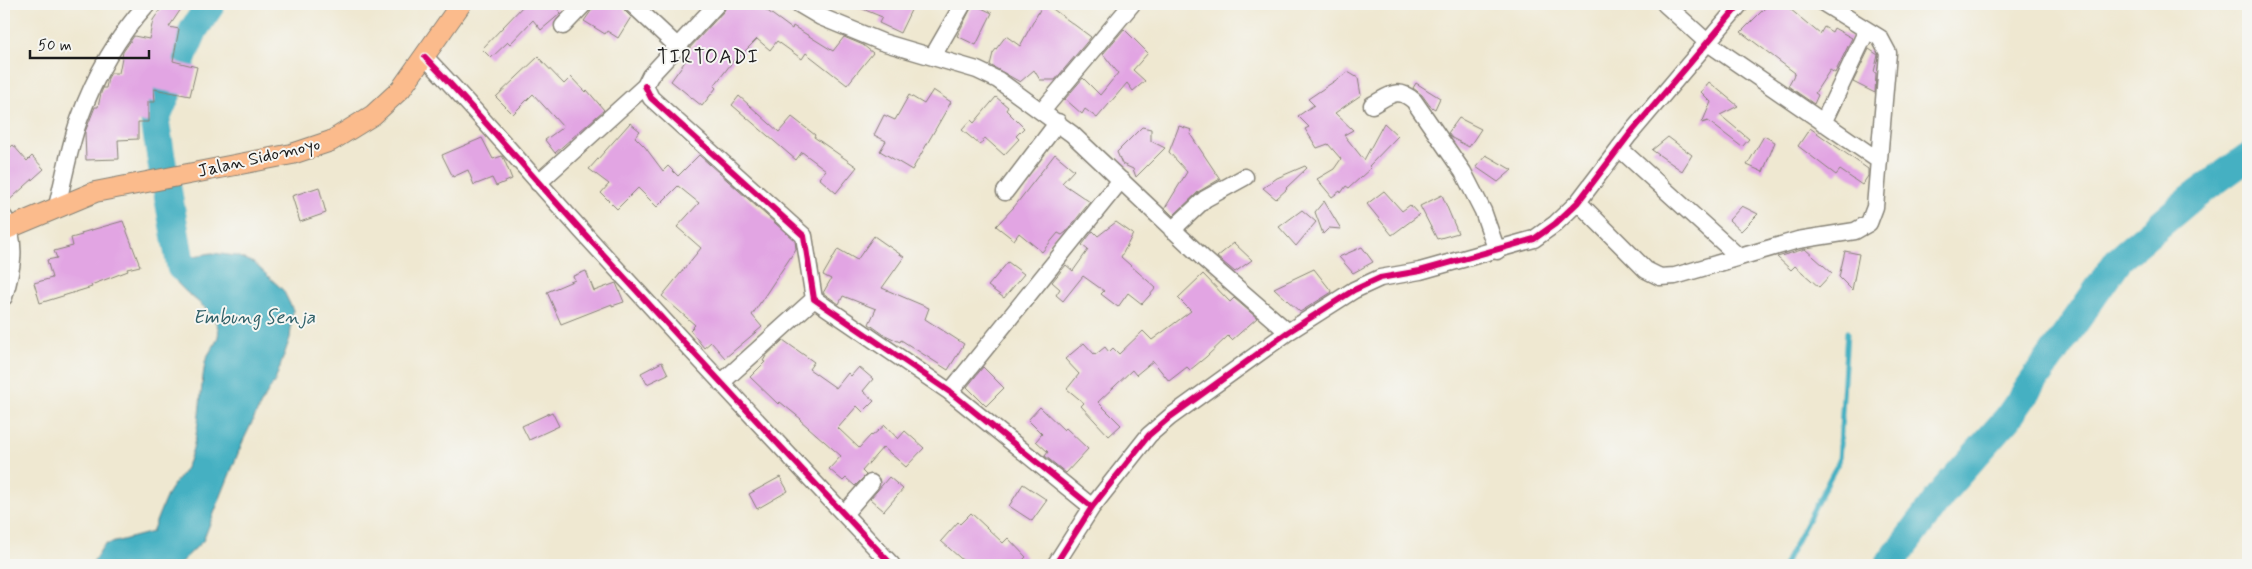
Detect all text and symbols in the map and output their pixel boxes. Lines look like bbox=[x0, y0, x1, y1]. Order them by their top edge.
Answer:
scale bar bbox=[30, 28, 149, 60]
text: 50 m bbox=[38, 36, 72, 56]
district label: TIRTOADI bbox=[657, 44, 759, 71]
street label: Jalan Sidomoyo bbox=[195, 132, 323, 184]
water label: Embung Senja bbox=[193, 305, 316, 330]

